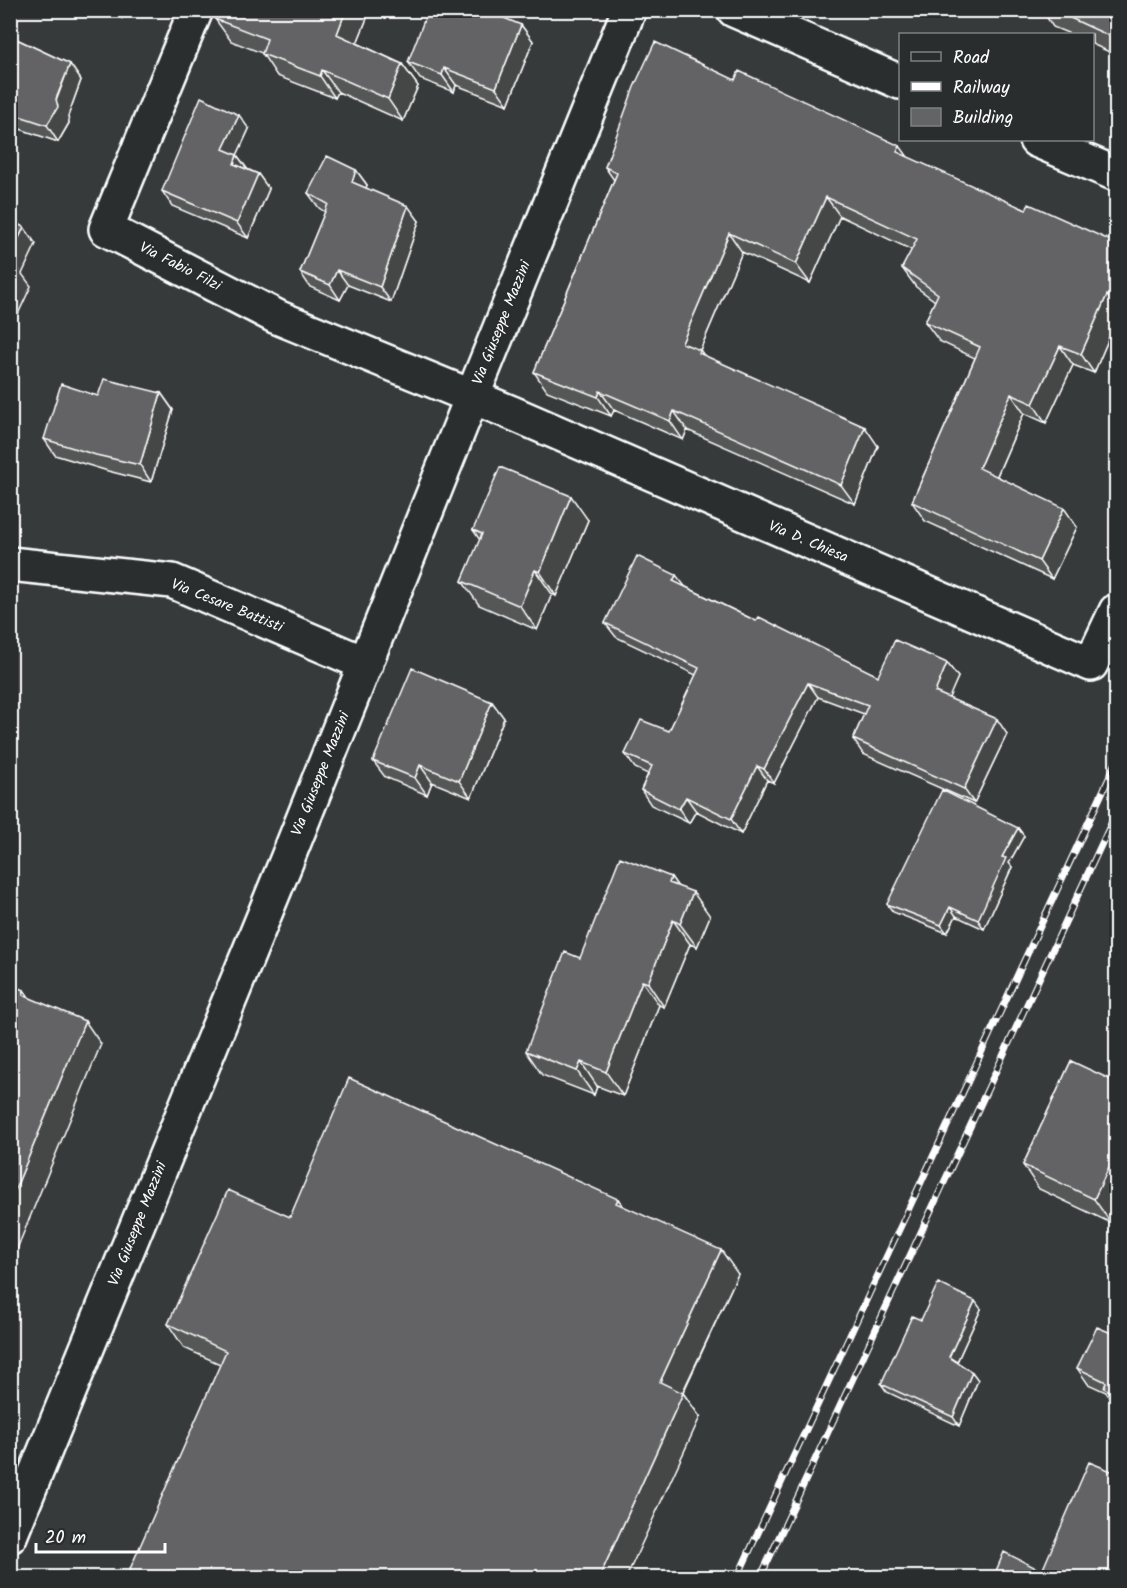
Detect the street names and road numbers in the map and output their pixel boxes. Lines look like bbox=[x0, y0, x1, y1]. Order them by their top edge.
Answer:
street label: Via Fabio Filzi bbox=[135, 236, 226, 299]
street label: Via Giuseppe Mazzini bbox=[466, 256, 538, 389]
street label: Via D. Chiesa bbox=[764, 514, 852, 570]
street label: Via Cesare Battisti bbox=[167, 573, 288, 640]
street label: Via Giuseppe Mazzini bbox=[285, 707, 357, 840]
street label: Via Giuseppe Mazzini bbox=[102, 1157, 174, 1290]

